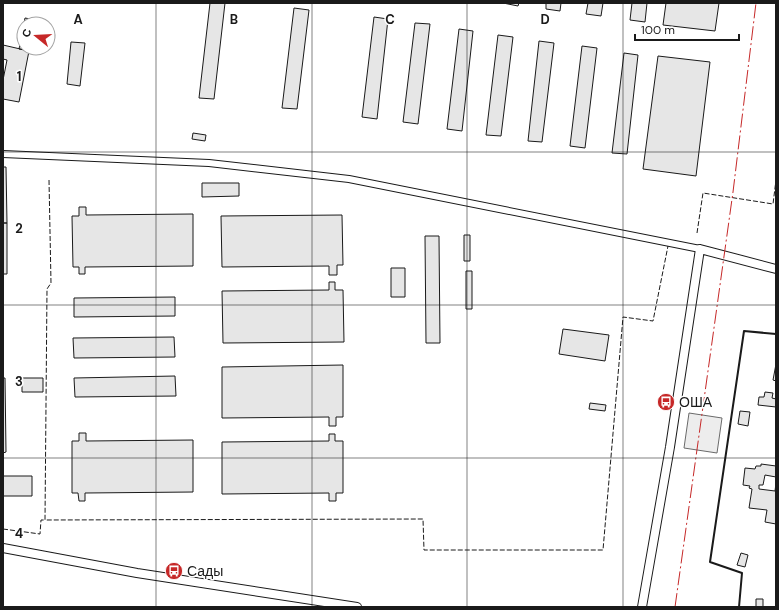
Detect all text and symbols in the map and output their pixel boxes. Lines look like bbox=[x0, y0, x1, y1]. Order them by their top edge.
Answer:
text: A bbox=[73, 11, 83, 28]
text: B bbox=[230, 11, 238, 28]
text: C bbox=[385, 11, 395, 28]
text: D bbox=[540, 11, 550, 28]
north arrow bbox=[16, 16, 56, 56]
scale bar bbox=[635, 16, 739, 42]
text: 100 m bbox=[641, 22, 675, 38]
text: С bbox=[19, 27, 34, 39]
text: 1 bbox=[17, 68, 21, 85]
text: 2 bbox=[15, 220, 23, 237]
text: 3 bbox=[15, 373, 23, 390]
bus stop icon: ОША bbox=[656, 392, 676, 412]
place label: ОША bbox=[679, 393, 713, 411]
text: 4 bbox=[15, 525, 23, 542]
bus stop icon: Сады bbox=[164, 561, 184, 581]
place label: Сады bbox=[187, 562, 223, 580]

